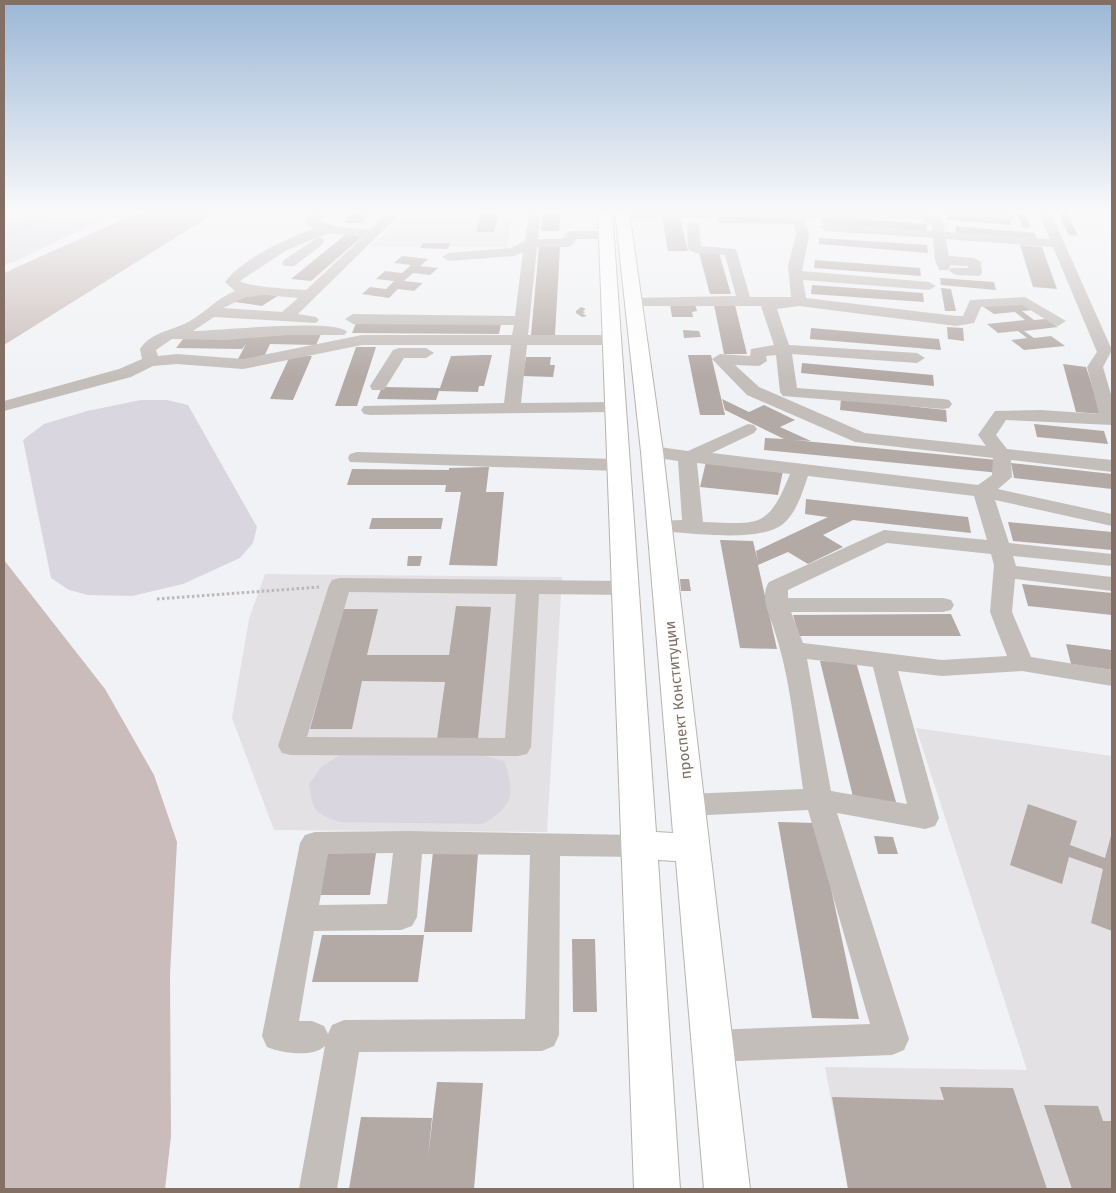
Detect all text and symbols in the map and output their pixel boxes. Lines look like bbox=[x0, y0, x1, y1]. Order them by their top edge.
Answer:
street label: проспект Конституции bbox=[661, 620, 695, 780]

